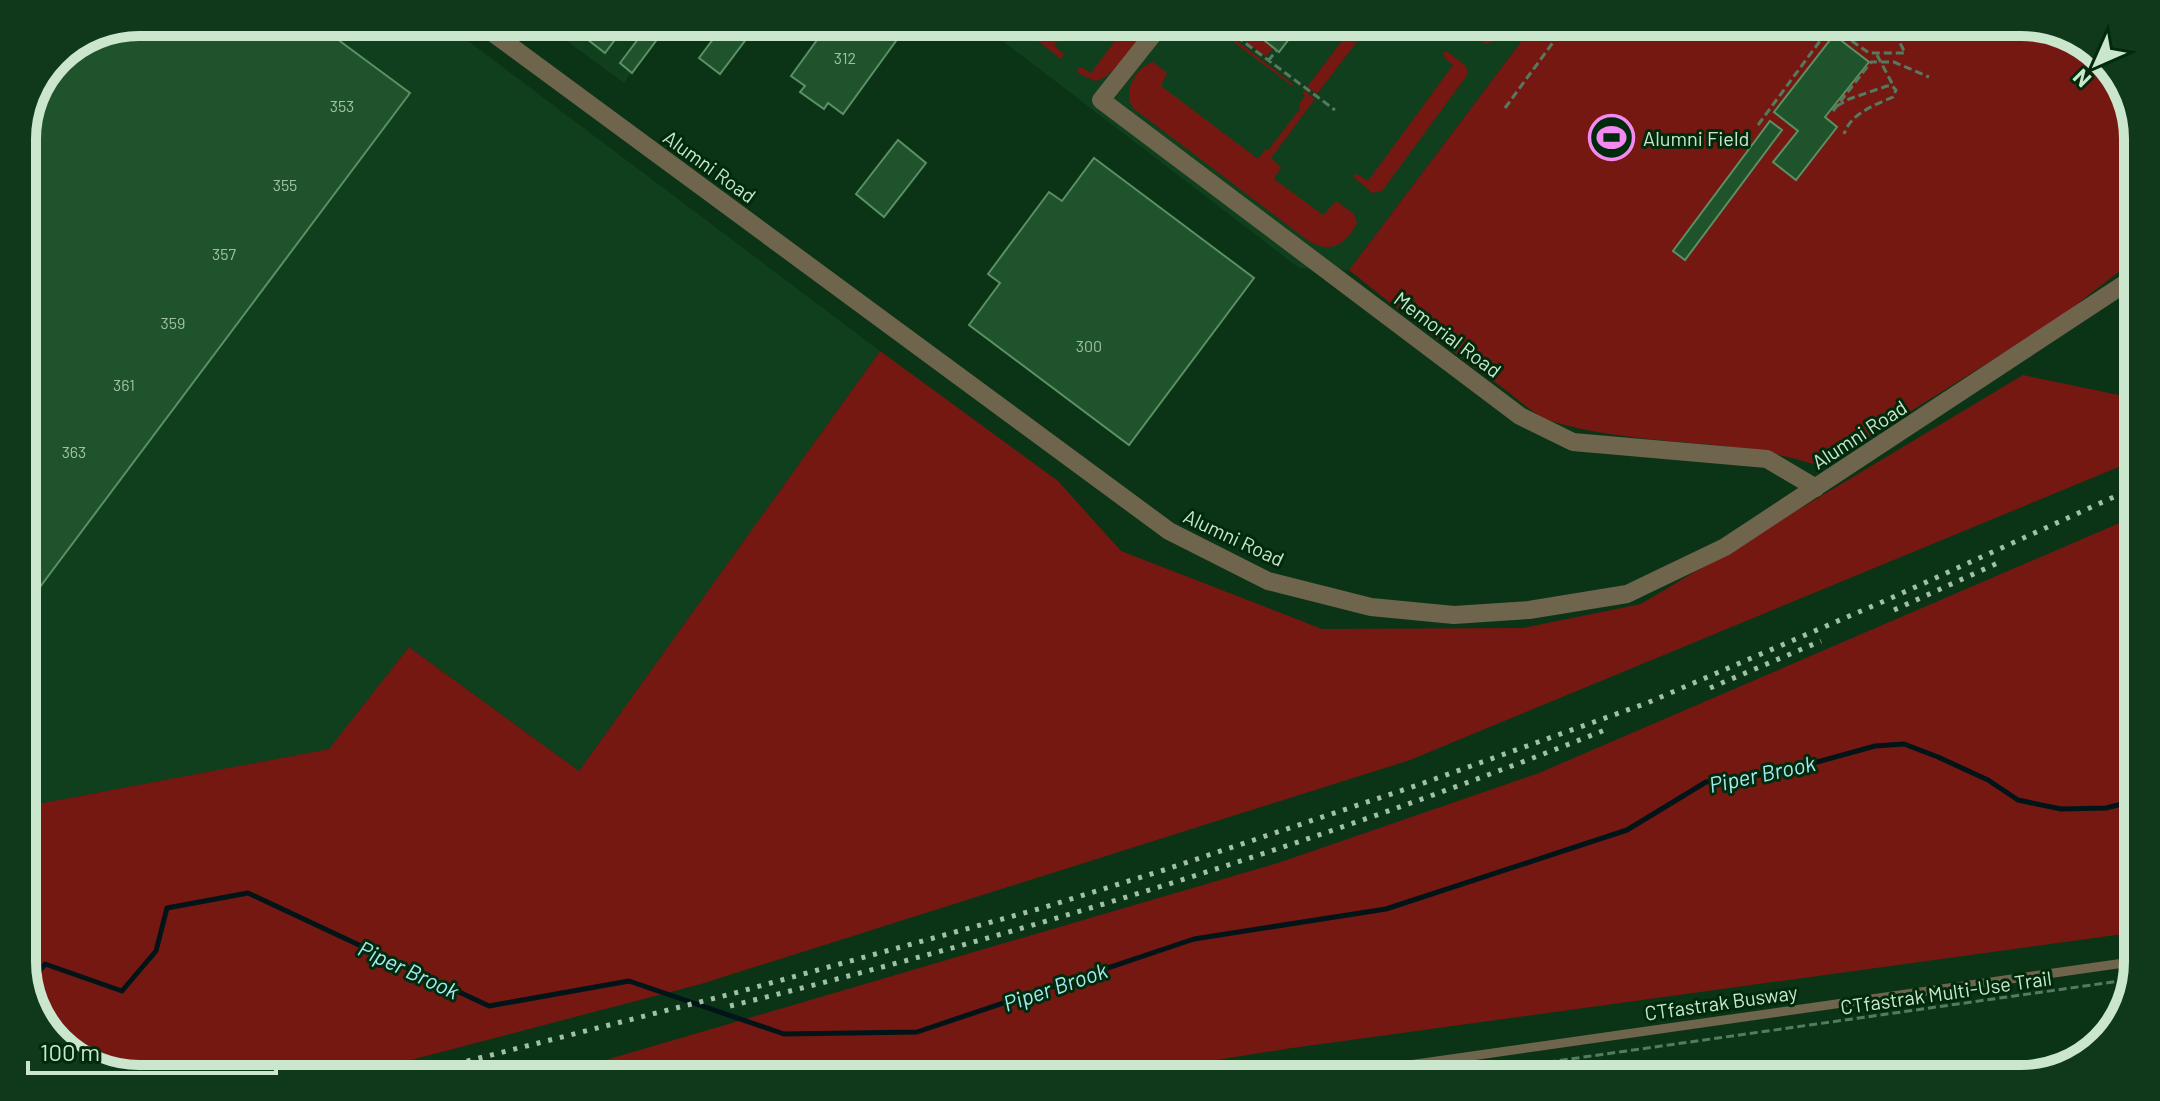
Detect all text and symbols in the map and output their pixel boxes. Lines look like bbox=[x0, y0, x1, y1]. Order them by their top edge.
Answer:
north arrow bbox=[2056, 24, 2136, 104]
house number: 312 bbox=[834, 48, 856, 67]
text: N bbox=[2067, 64, 2096, 93]
house number: 353 bbox=[330, 96, 354, 115]
sports icon: Alumni Field bbox=[1588, 114, 1636, 162]
street label: Alumni Road bbox=[659, 125, 761, 207]
place label: Alumni Field bbox=[1643, 126, 1750, 150]
house number: 355 bbox=[273, 175, 297, 194]
house number: 357 bbox=[212, 244, 236, 263]
street label: Memorial Road bbox=[1390, 286, 1506, 382]
house number: 359 bbox=[161, 313, 185, 332]
house number: 300 bbox=[1076, 336, 1102, 355]
house number: 361 bbox=[113, 375, 135, 394]
street label: Alumni Road bbox=[1807, 394, 1911, 474]
house number: 363 bbox=[62, 442, 86, 461]
street label: Alumni Road bbox=[1180, 503, 1288, 571]
water label: Piper Brook bbox=[1706, 749, 1818, 797]
water label: Piper Brook bbox=[355, 934, 464, 1004]
water label: Piper Brook bbox=[1000, 956, 1111, 1016]
street label: CTfastrak Multi-Use Trail bbox=[1839, 965, 2053, 1019]
street label: CTfastrak Busway bbox=[1643, 979, 1799, 1025]
scale bar bbox=[28, 1025, 276, 1075]
text: 100 m bbox=[40, 1037, 100, 1066]

